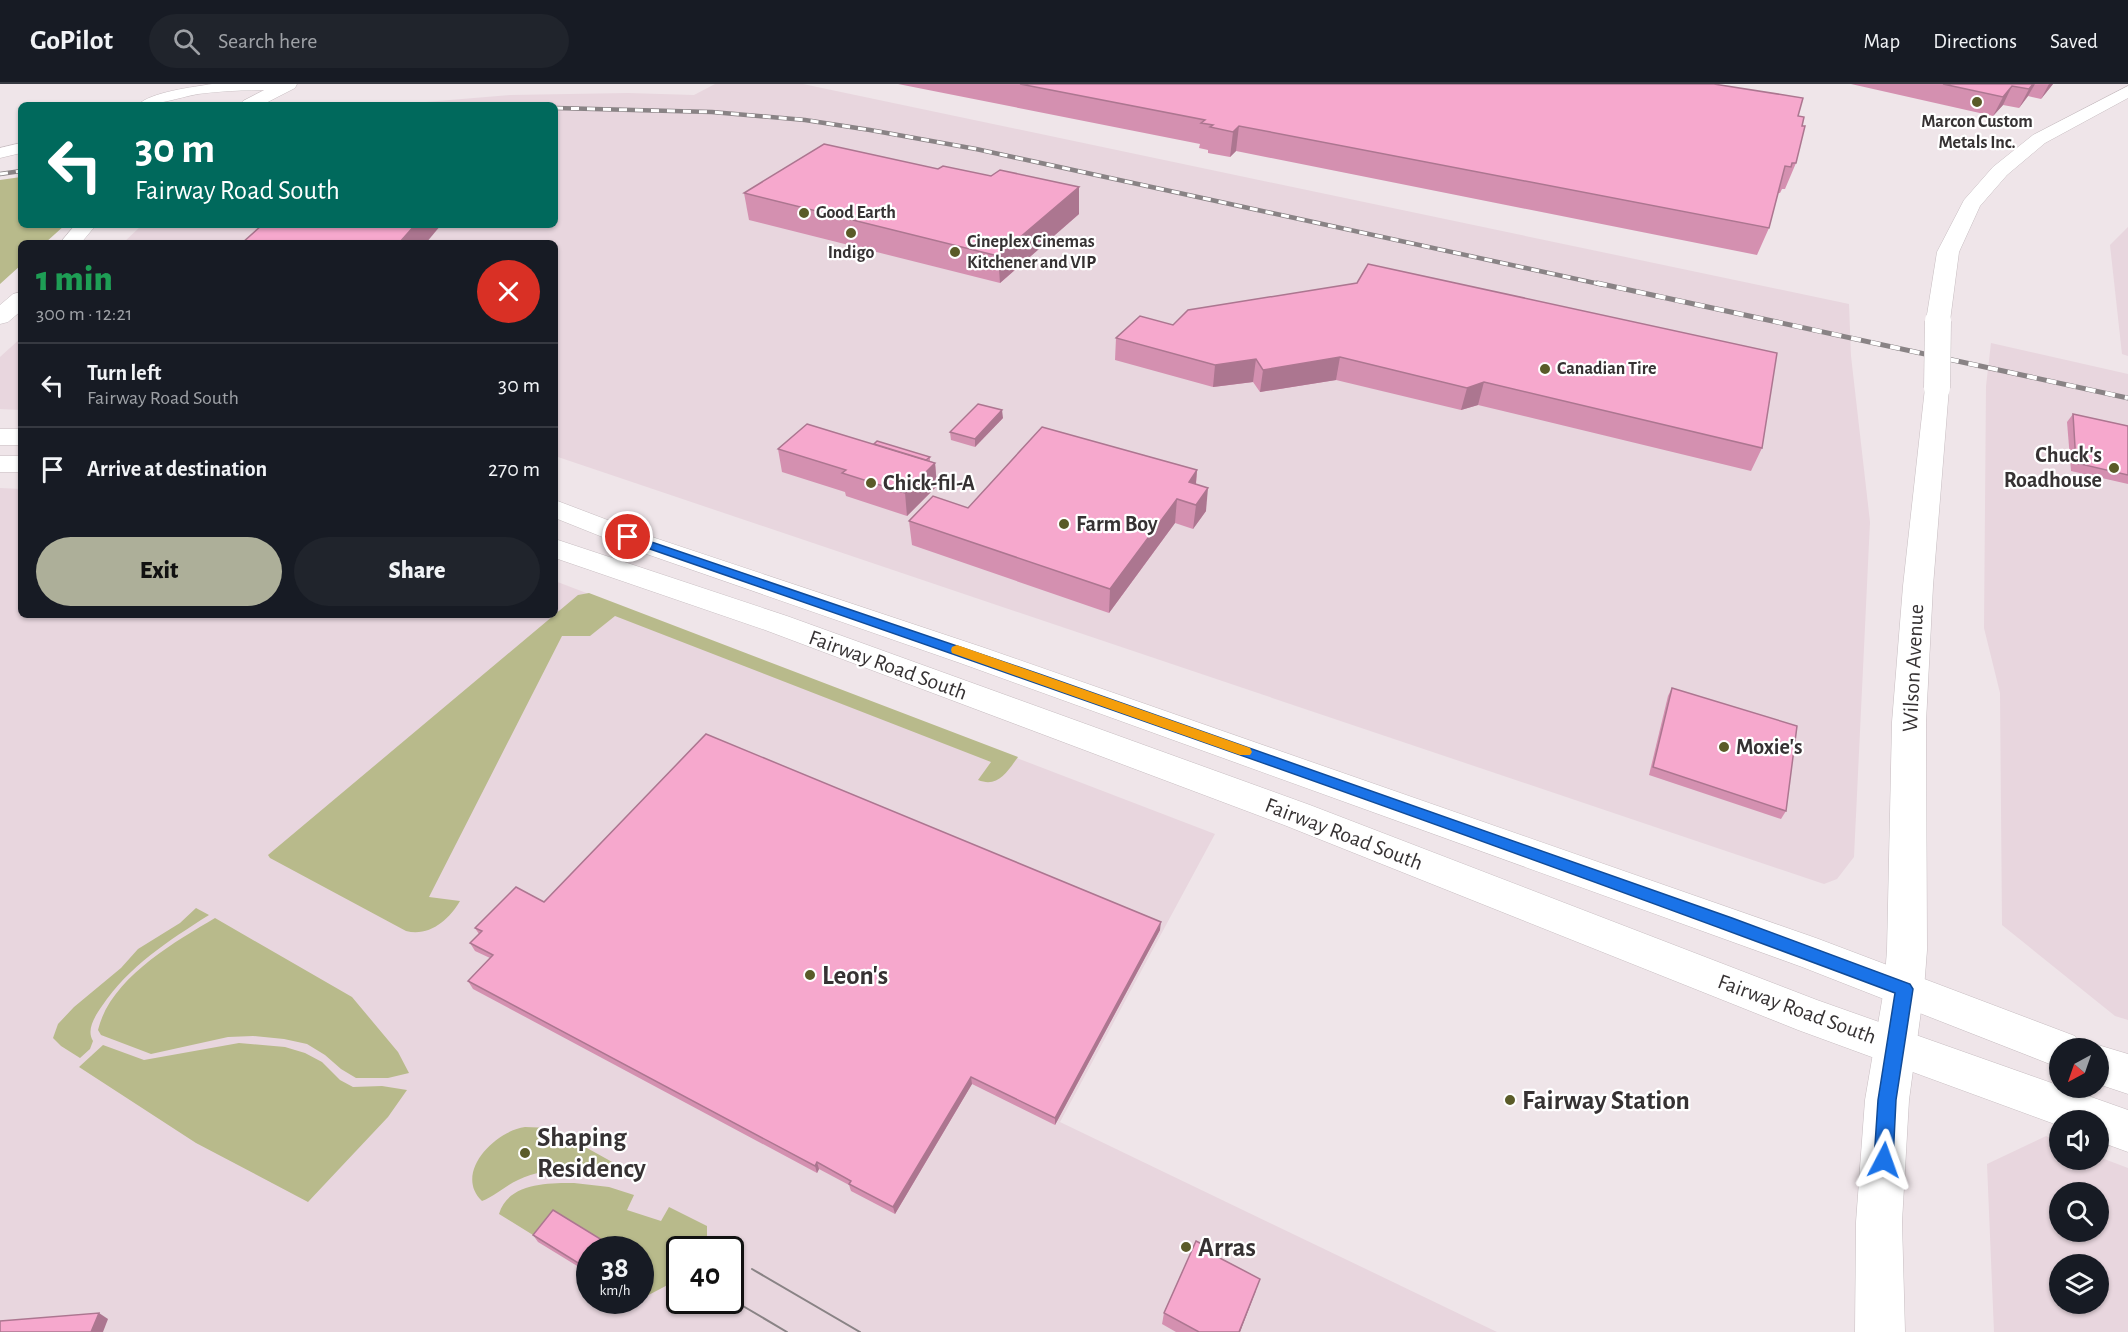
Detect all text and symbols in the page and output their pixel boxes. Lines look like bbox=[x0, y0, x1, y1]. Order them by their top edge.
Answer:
search box bbox=[149, 14, 569, 68]
icon: search bbox=[170, 25, 203, 58]
text: GoPilot bbox=[30, 27, 113, 55]
text: Search here bbox=[218, 30, 318, 52]
text: Map bbox=[1864, 31, 1900, 52]
text: Directions bbox=[1933, 31, 2017, 52]
text: Saved bbox=[2050, 31, 2098, 52]
marker: Marcon Custom Metals Inc. bbox=[1970, 95, 1984, 109]
place label: Marcon Custom Metals Inc. bbox=[1921, 113, 2033, 152]
icon: left bbox=[36, 126, 114, 204]
text: 30 m bbox=[135, 128, 215, 170]
text: Fairway Road South bbox=[135, 177, 340, 204]
place label: Good Earth bbox=[816, 204, 896, 222]
marker: Good Earth bbox=[797, 206, 811, 220]
marker: Indigo bbox=[844, 226, 858, 240]
place label: Cineplex Cinemas Kitchener and VIP bbox=[967, 233, 1096, 272]
place label: Indigo bbox=[828, 244, 874, 262]
marker: Cineplex Cinemas Kitchener and VIP bbox=[948, 245, 962, 259]
button: close bbox=[477, 260, 540, 323]
text: 1 min bbox=[36, 261, 113, 297]
text: 300 m · 12:21 bbox=[36, 304, 132, 324]
place label: Canadian Tire bbox=[1557, 360, 1657, 378]
text: Turn left bbox=[87, 362, 161, 384]
marker: Canadian Tire bbox=[1538, 362, 1552, 376]
icon: left bbox=[36, 369, 69, 402]
text: 30 m bbox=[498, 374, 540, 396]
text: Fairway Road South bbox=[87, 388, 239, 408]
place label: Chuck's Roadhouse bbox=[2004, 444, 2102, 491]
icon: arrive bbox=[36, 453, 69, 486]
text: Arrive at destination bbox=[87, 458, 267, 480]
text: 270 m bbox=[488, 458, 540, 480]
marker: Chuck's Roadhouse bbox=[2107, 461, 2121, 475]
place label: Chick-fil-A bbox=[883, 472, 975, 494]
marker: Chick-fil-A bbox=[864, 476, 878, 490]
pin bbox=[602, 511, 653, 562]
place label: Farm Boy bbox=[1076, 513, 1158, 536]
marker: Farm Boy bbox=[1057, 517, 1071, 531]
icon: arrive bbox=[611, 520, 644, 553]
button: Exit bbox=[36, 537, 282, 606]
button: Share bbox=[294, 537, 540, 606]
street label: Wilson Avenue bbox=[1899, 603, 1927, 733]
street label: Fairway Road South bbox=[806, 626, 970, 704]
place label: Moxie's bbox=[1736, 736, 1802, 758]
marker: Moxie's bbox=[1717, 740, 1731, 754]
street label: Fairway Road South bbox=[1262, 794, 1426, 874]
place label: Leon's bbox=[822, 962, 888, 989]
marker: Leon's bbox=[803, 968, 817, 982]
street label: Fairway Road South bbox=[1715, 970, 1879, 1048]
north arrow bbox=[2049, 1038, 2109, 1098]
map controls bbox=[2049, 1038, 2109, 1314]
place label: Fairway Station bbox=[1522, 1087, 1690, 1115]
marker: Fairway Station bbox=[1503, 1093, 1517, 1107]
button: sound bbox=[2049, 1110, 2109, 1170]
place label: Shaping Residency bbox=[537, 1124, 647, 1183]
position arrow bbox=[1852, 1128, 1916, 1192]
marker: Shaping Residency bbox=[518, 1146, 532, 1160]
button: search bbox=[2049, 1182, 2109, 1242]
place label: Arras bbox=[1198, 1234, 1256, 1261]
speed limit sign: 40 bbox=[666, 1236, 744, 1314]
marker: Arras bbox=[1179, 1240, 1193, 1254]
text: 38 bbox=[601, 1253, 629, 1283]
button: layers bbox=[2049, 1254, 2109, 1314]
text: km/h bbox=[600, 1283, 630, 1298]

